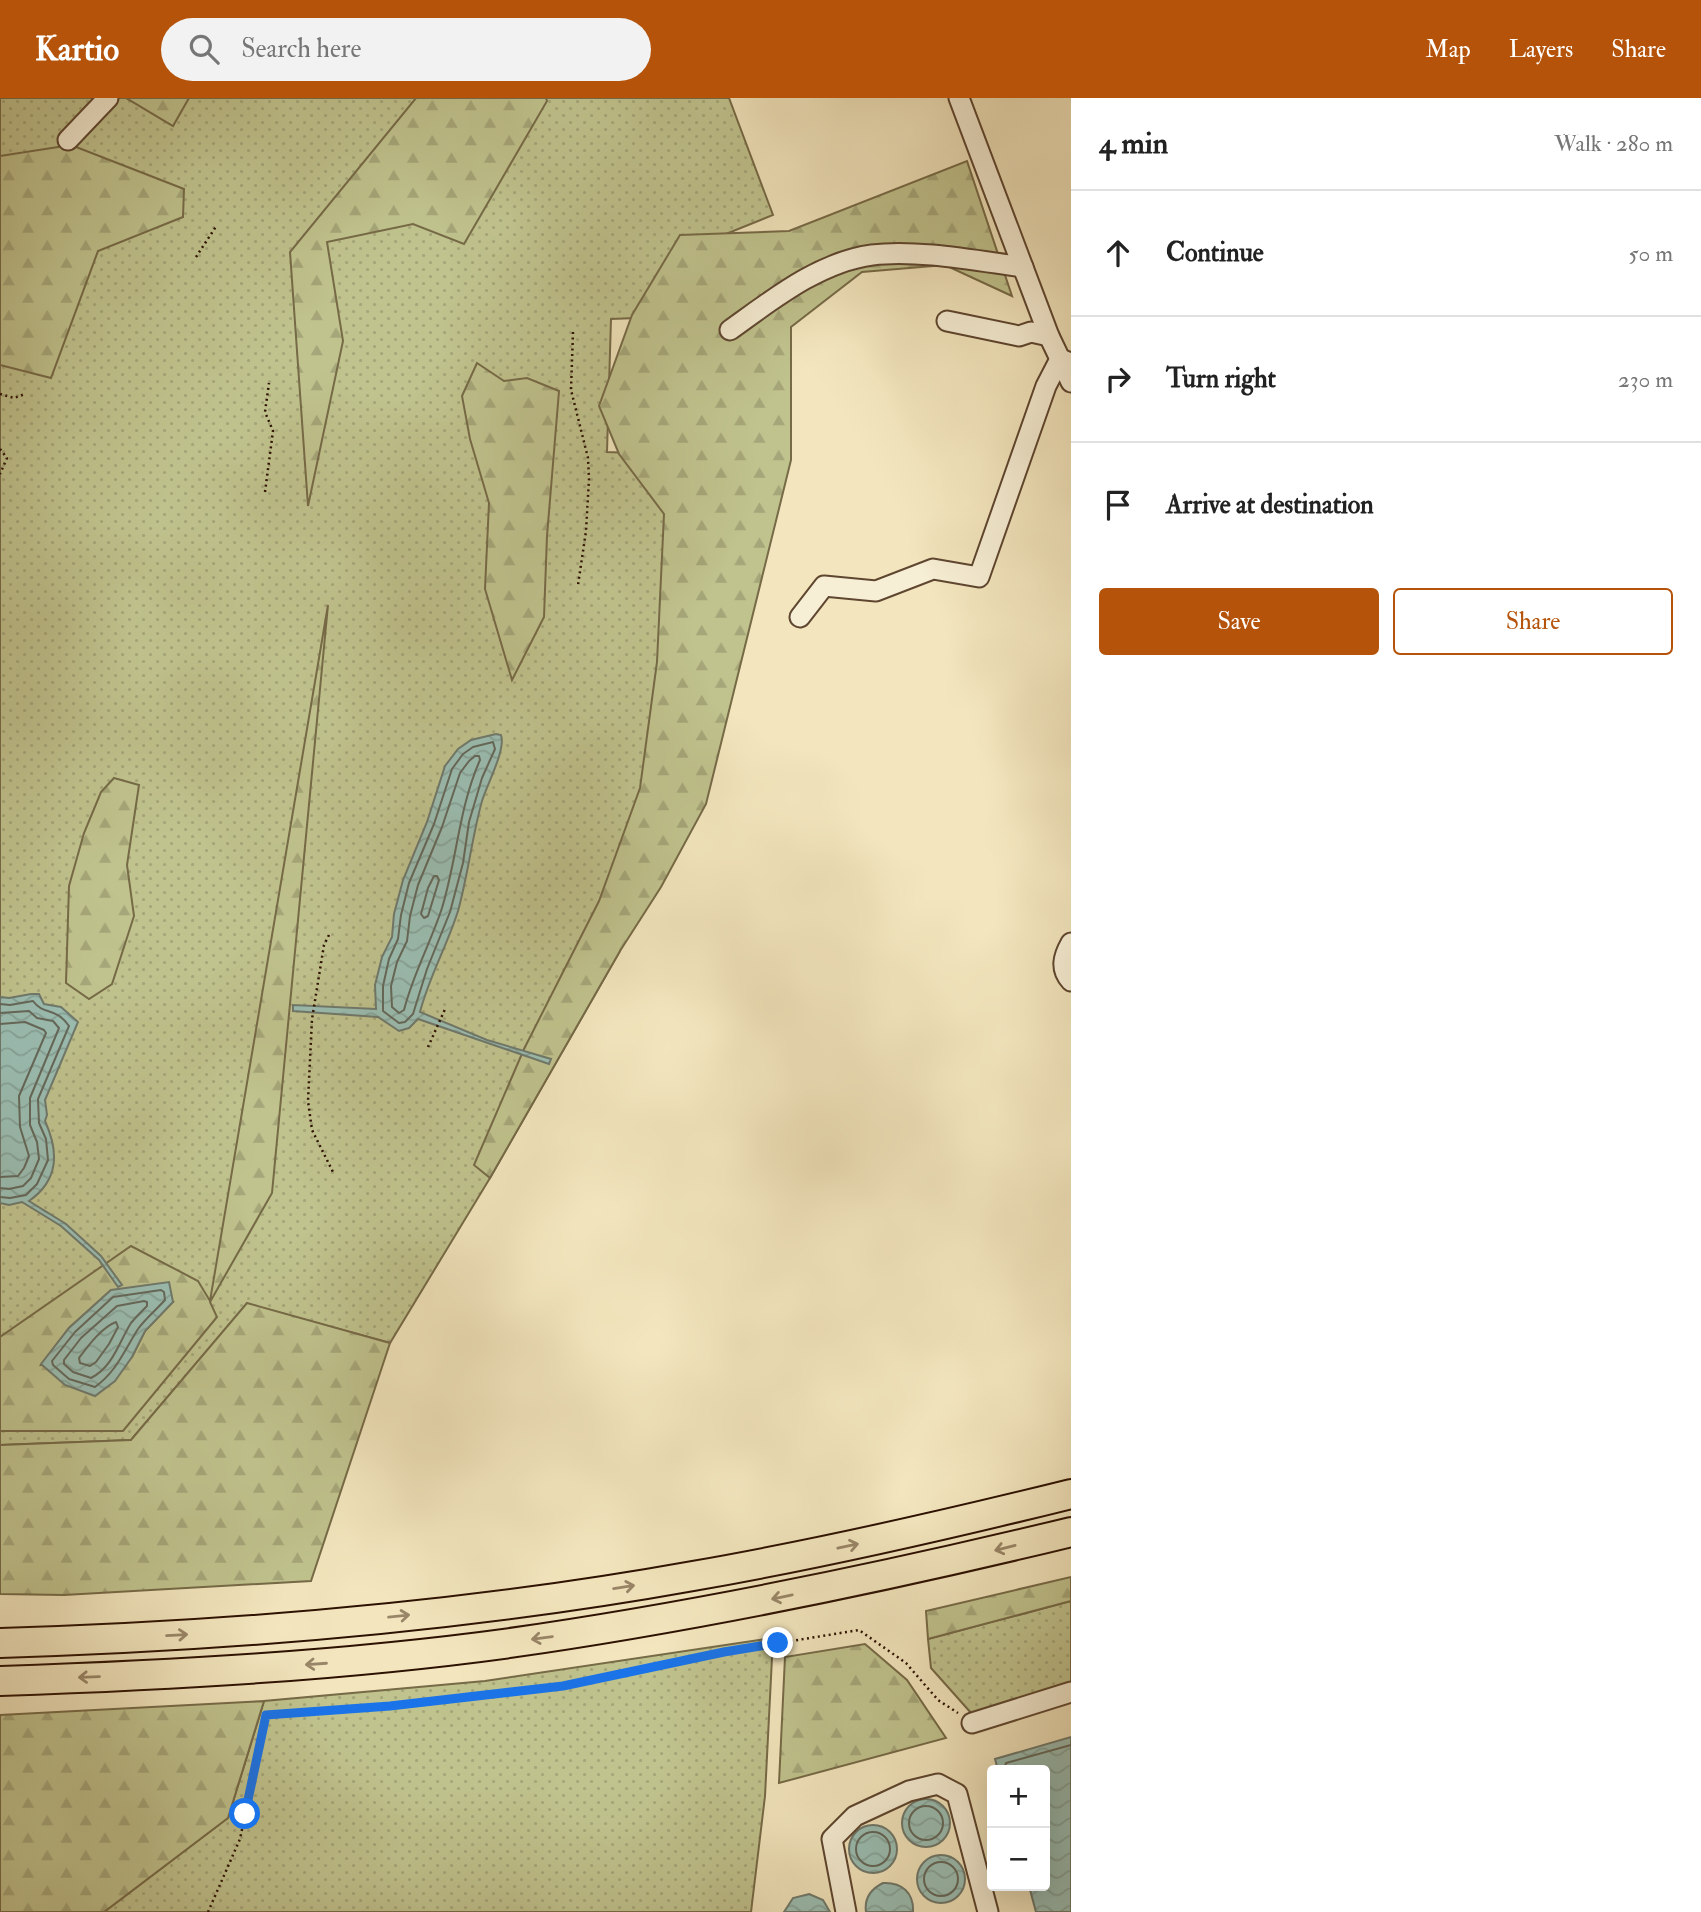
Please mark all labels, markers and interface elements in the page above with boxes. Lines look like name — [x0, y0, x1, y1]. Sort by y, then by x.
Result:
search box — [161, 18, 651, 81]
text: Kartio — [35, 29, 119, 70]
icon: search — [185, 30, 223, 68]
text: Search here — [241, 33, 361, 65]
text: Map — [1426, 34, 1471, 65]
text: Layers — [1509, 34, 1573, 65]
text: Share — [1611, 34, 1666, 65]
text: 4 min — [1099, 125, 1168, 162]
text: Walk · 280 m — [1554, 129, 1673, 158]
icon: ahead — [1099, 234, 1137, 272]
text: Continue — [1166, 237, 1264, 269]
text: 50 m — [1629, 239, 1673, 268]
icon: right — [1099, 360, 1137, 398]
text: Turn right — [1166, 363, 1276, 395]
text: 230 m — [1618, 365, 1673, 394]
icon: arrive — [1099, 486, 1137, 524]
text: Arrive at destination — [1166, 489, 1374, 521]
button: Save — [1099, 588, 1379, 655]
button: Share — [1393, 588, 1673, 655]
one-way arrow — [836, 1539, 859, 1553]
one-way arrow — [994, 1542, 1017, 1555]
one-way arrow — [612, 1580, 635, 1593]
one-way arrow — [771, 1591, 794, 1605]
one-way arrow — [387, 1609, 409, 1622]
route end — [762, 1627, 793, 1658]
one-way arrow — [165, 1629, 188, 1642]
one-way arrow — [531, 1632, 554, 1645]
one-way arrow — [305, 1658, 328, 1671]
one-way arrow — [78, 1671, 101, 1684]
map controls — [987, 1765, 1050, 1891]
button: + — [987, 1765, 1050, 1828]
route start — [229, 1798, 260, 1829]
button: − — [987, 1828, 1050, 1891]

